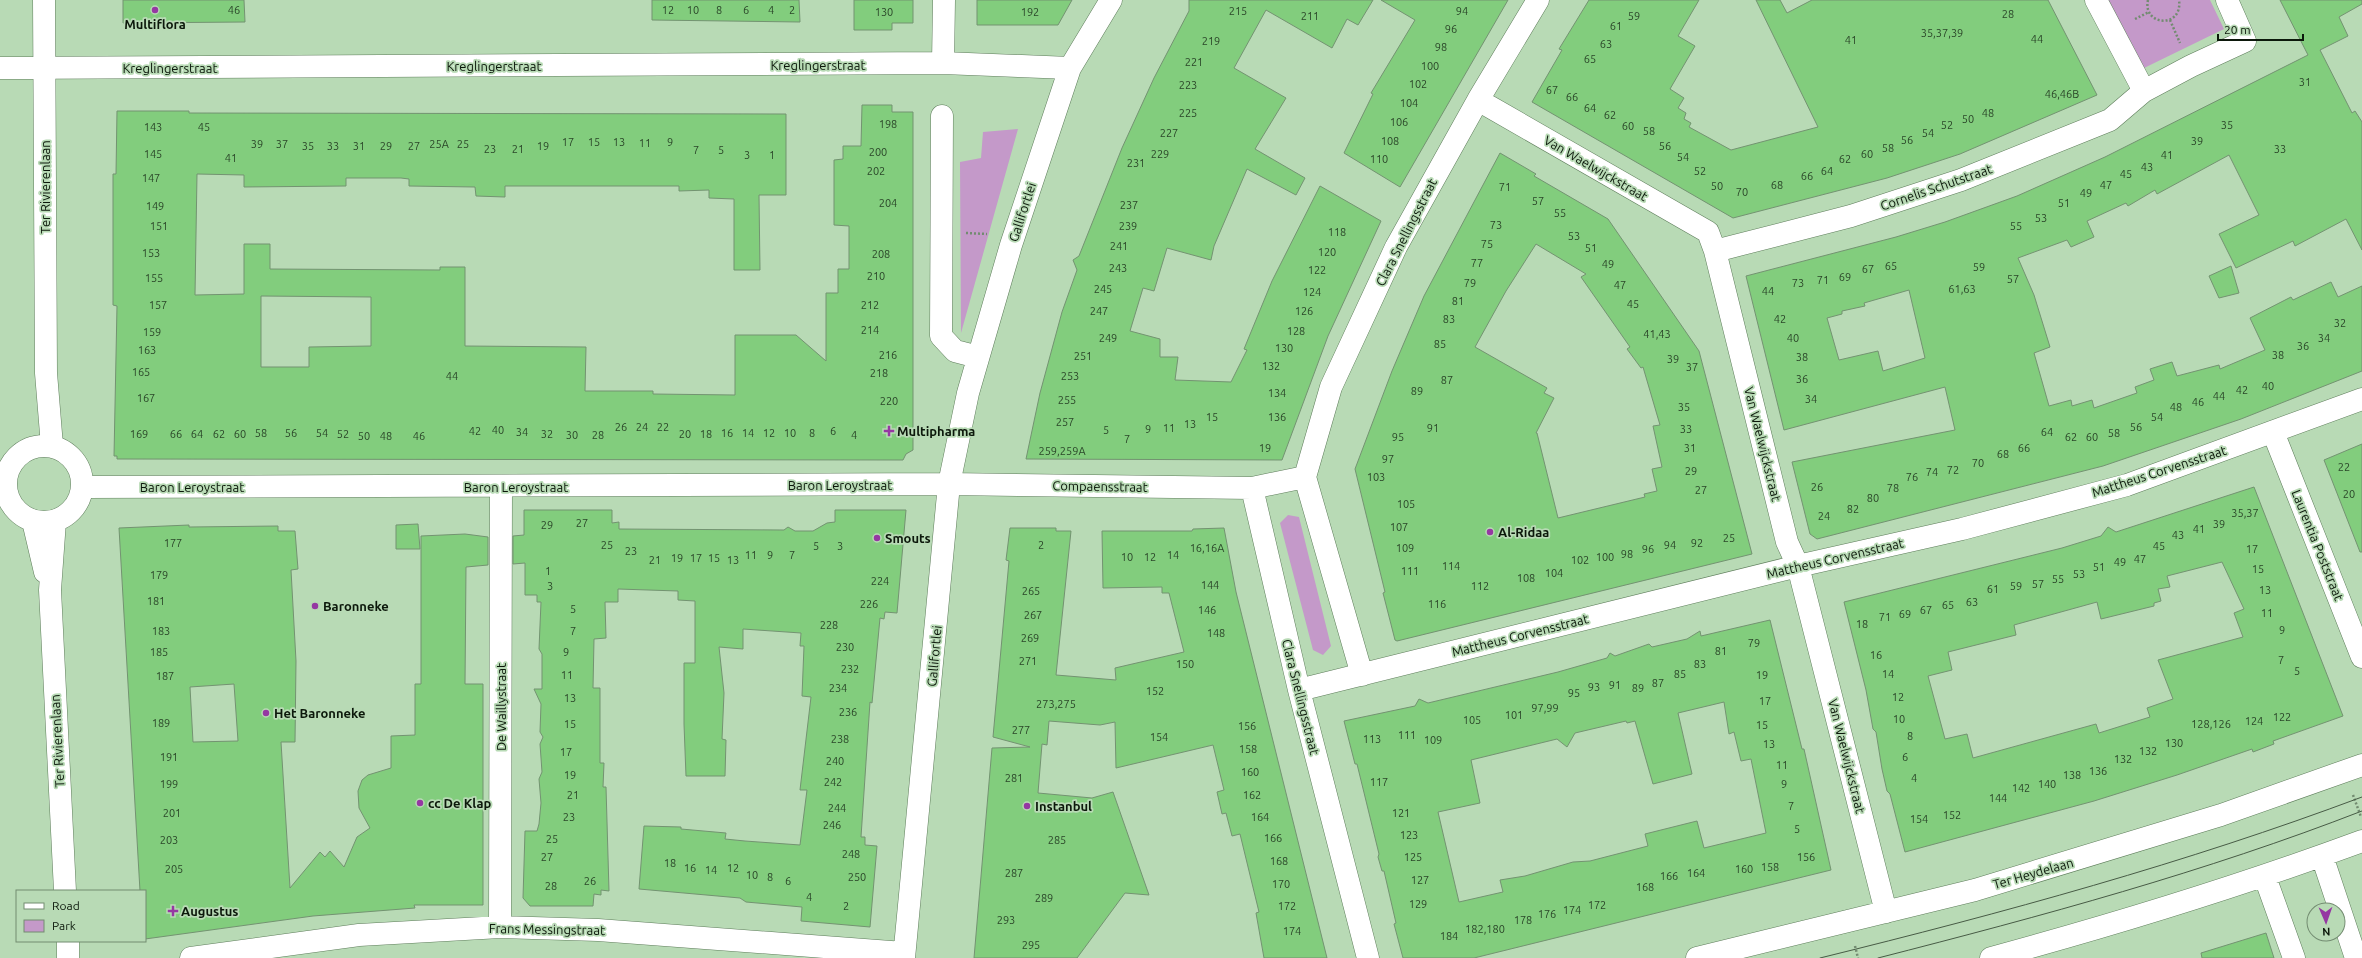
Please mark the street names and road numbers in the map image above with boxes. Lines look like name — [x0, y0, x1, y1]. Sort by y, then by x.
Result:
street label: Kreglingerstraat — [770, 58, 866, 72]
street label: Kreglingerstraat — [446, 59, 542, 73]
street label: Kreglingerstraat — [122, 61, 218, 75]
street label: Van Waelwijckstraat — [1542, 133, 1650, 203]
street label: Ter Rivierenlaan — [38, 140, 52, 234]
street label: Cornelis Schutstraat — [1878, 161, 1994, 213]
street label: Clara Snellingsstraat — [1373, 176, 1439, 288]
street label: Gallifortlei — [1006, 181, 1038, 243]
street label: Van Waelwijckstraat — [1742, 385, 1784, 503]
street label: Mattheus Corvensstraat — [2090, 443, 2228, 499]
street label: Baron Leroystraat — [788, 478, 892, 492]
street label: Compaensstraat — [1052, 478, 1148, 494]
street label: Baron Leroystraat — [140, 480, 244, 494]
street label: Baron Leroystraat — [464, 480, 568, 494]
street label: Laurentia Poststraat — [2289, 488, 2347, 602]
street label: Mattheus Corvensstraat — [1765, 535, 1905, 581]
street label: Mattheus Corvensstraat — [1450, 611, 1590, 659]
street label: Gallifortlei — [924, 625, 944, 687]
street label: Clara Snellingsstraat — [1280, 638, 1322, 756]
street label: De Waillystraat — [494, 663, 508, 751]
street label: Ter Rivierenlaan — [48, 694, 66, 788]
street label: Van Waelwijckstraat — [1826, 697, 1868, 815]
street label: Ter Heydelaan — [1991, 855, 2075, 891]
street label: Frans Messingstraat — [489, 921, 605, 937]

